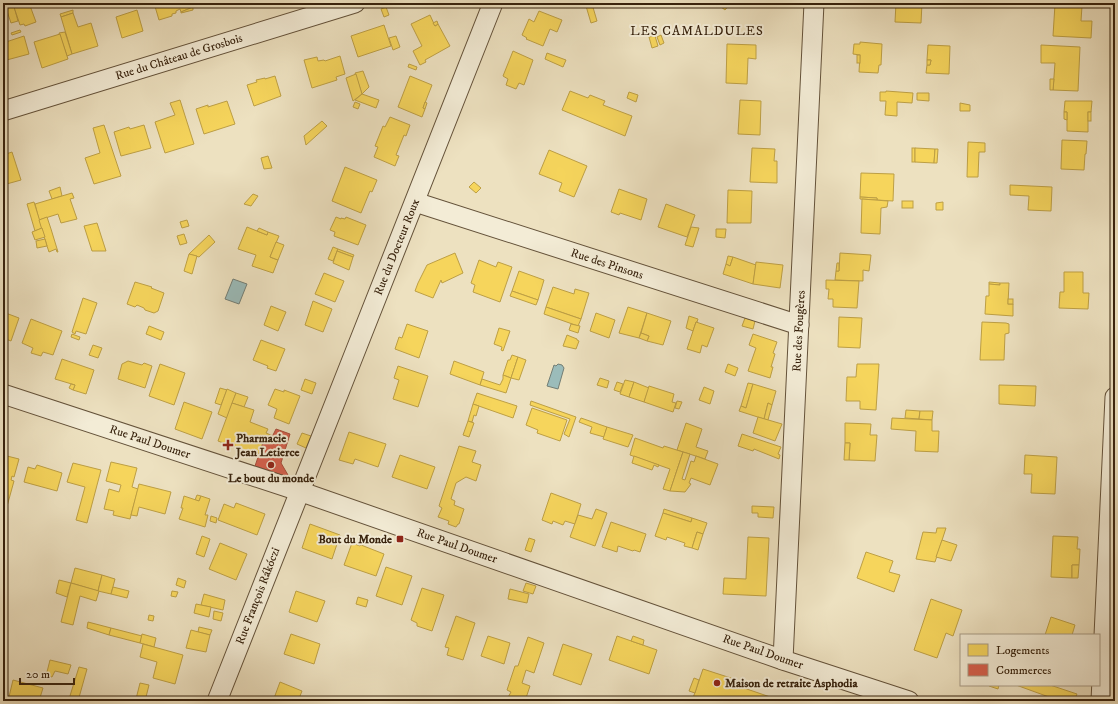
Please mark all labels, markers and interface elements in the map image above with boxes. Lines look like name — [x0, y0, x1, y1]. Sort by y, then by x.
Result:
district label: LES CAMALDULES — [630, 23, 764, 39]
street label: Rue du Château de Grosbois — [114, 31, 244, 83]
street label: Rue du Docteur Roux — [371, 196, 423, 297]
street label: Rue des Pinsons — [569, 245, 645, 283]
street label: Rue des Fougères — [789, 290, 809, 372]
street label: Rue Paul Doumer — [108, 422, 193, 462]
place label: Pharmacie Jean Letierce — [234, 431, 300, 460]
marker: Pharmacie Jean Letierce — [223, 440, 233, 450]
marker: Le bout du monde — [266, 460, 276, 470]
place label: Le bout du monde — [228, 471, 314, 486]
street label: Rue Paul Doumer — [415, 525, 500, 567]
place label: Bout du Monde — [318, 532, 392, 547]
marker: Bout du Monde — [395, 534, 405, 544]
street label: Rue François Rákóczi — [233, 545, 283, 647]
street label: Rue Paul Doumer — [721, 631, 806, 673]
legend — [960, 634, 1100, 686]
text: Logements — [996, 643, 1049, 658]
scale bar — [20, 660, 74, 686]
text: Commerces — [996, 663, 1051, 678]
text: 20 m — [26, 667, 50, 682]
place label: Maison de retraite Asphodia — [725, 676, 858, 691]
marker: Maison de retraite Asphodia — [712, 678, 722, 688]

